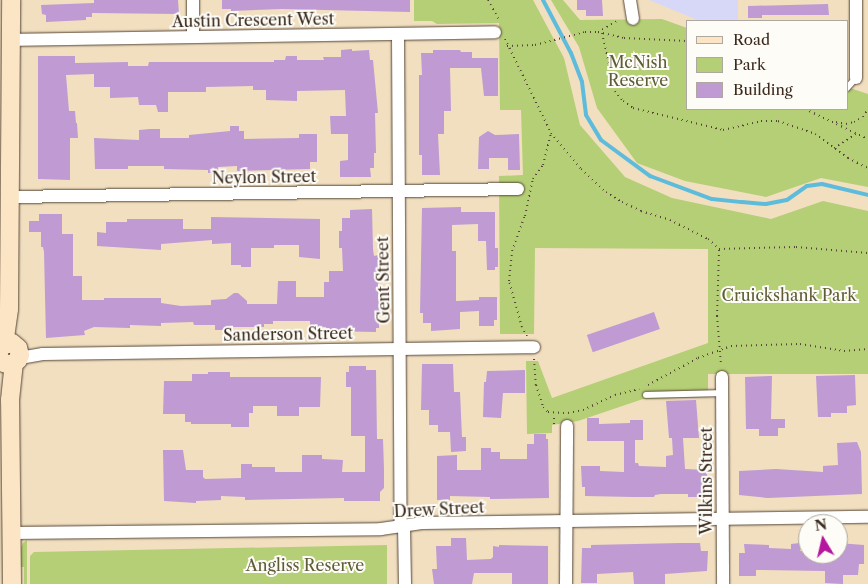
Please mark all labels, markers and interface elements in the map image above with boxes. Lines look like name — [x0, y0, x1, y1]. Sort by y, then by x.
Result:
street label: Austin Crescent West — [171, 9, 335, 31]
legend — [686, 20, 848, 110]
text: Road — [733, 30, 770, 49]
park label: McNish Reserve — [608, 52, 668, 90]
text: Park — [733, 55, 766, 74]
text: Building — [733, 80, 793, 99]
street label: Neylon Street — [212, 166, 316, 188]
street label: Gent Street — [373, 236, 393, 324]
park label: Cruickshank Park — [721, 285, 857, 305]
street label: Sanderson Street — [223, 323, 353, 345]
street label: Wilkins Street — [696, 427, 716, 535]
street label: Drew Street — [393, 497, 485, 521]
north arrow — [798, 514, 848, 564]
text: N — [813, 515, 828, 535]
park label: Angliss Reserve — [246, 555, 364, 575]

